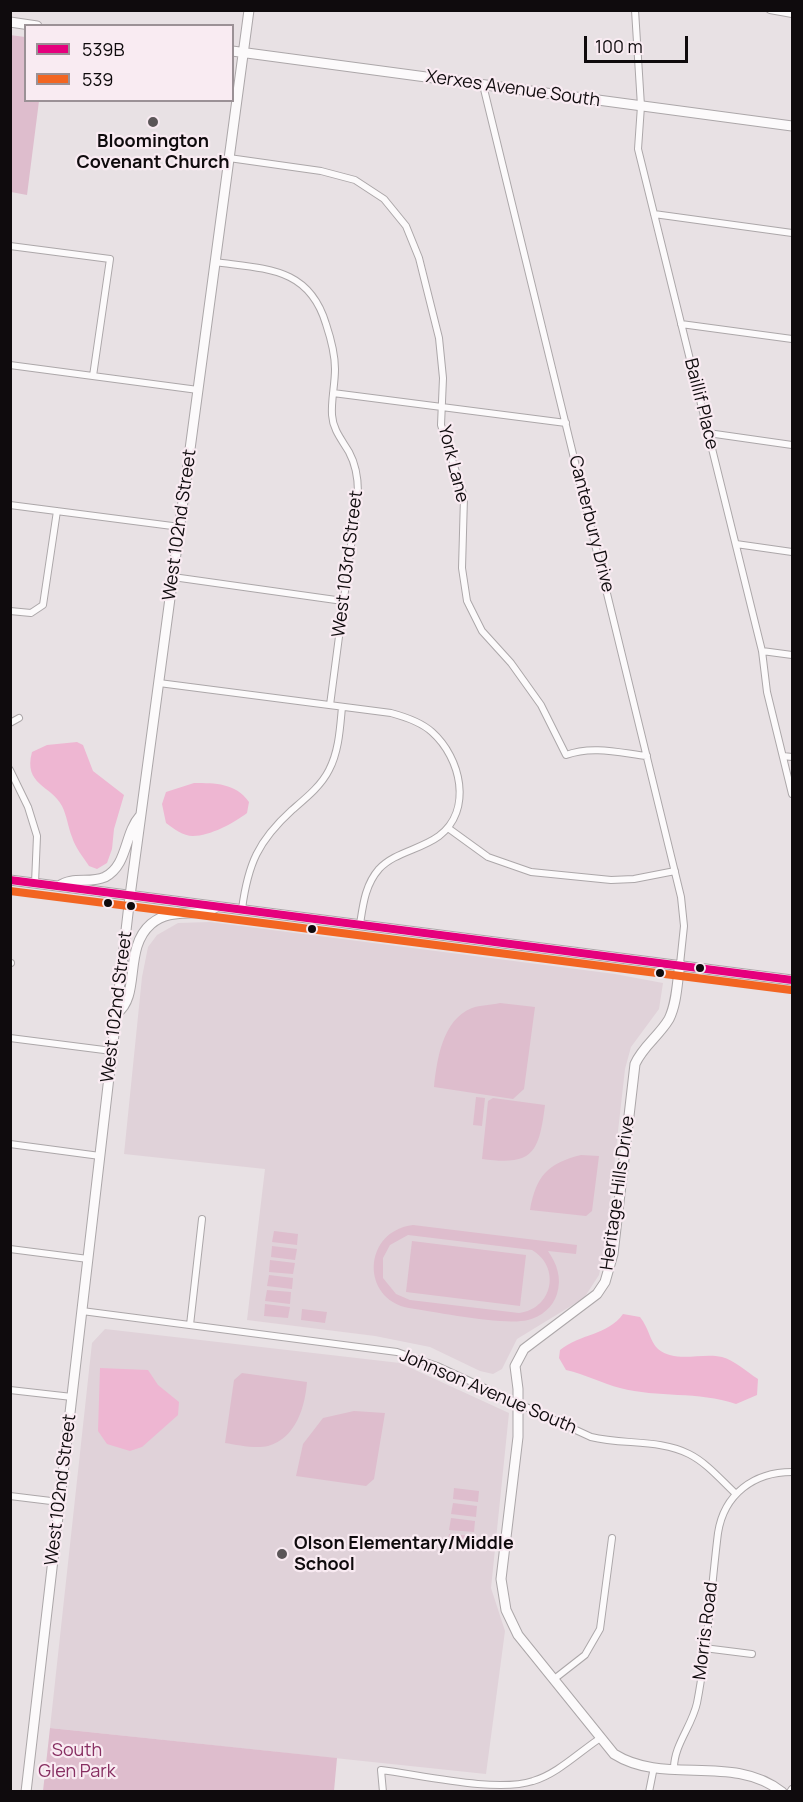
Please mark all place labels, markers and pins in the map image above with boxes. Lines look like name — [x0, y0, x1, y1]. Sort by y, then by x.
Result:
marker: Bloomington Covenant Church — [146, 115, 160, 129]
place label: Bloomington Covenant Church — [77, 131, 229, 174]
unlabelled marker — [102, 897, 114, 909]
unlabelled marker — [125, 900, 137, 912]
unlabelled marker — [306, 923, 318, 935]
unlabelled marker — [694, 962, 706, 974]
unlabelled marker — [654, 967, 666, 979]
place label: Olson Elementary/Middle School — [294, 1533, 514, 1576]
marker: Olson Elementary/Middle School — [275, 1547, 289, 1561]

